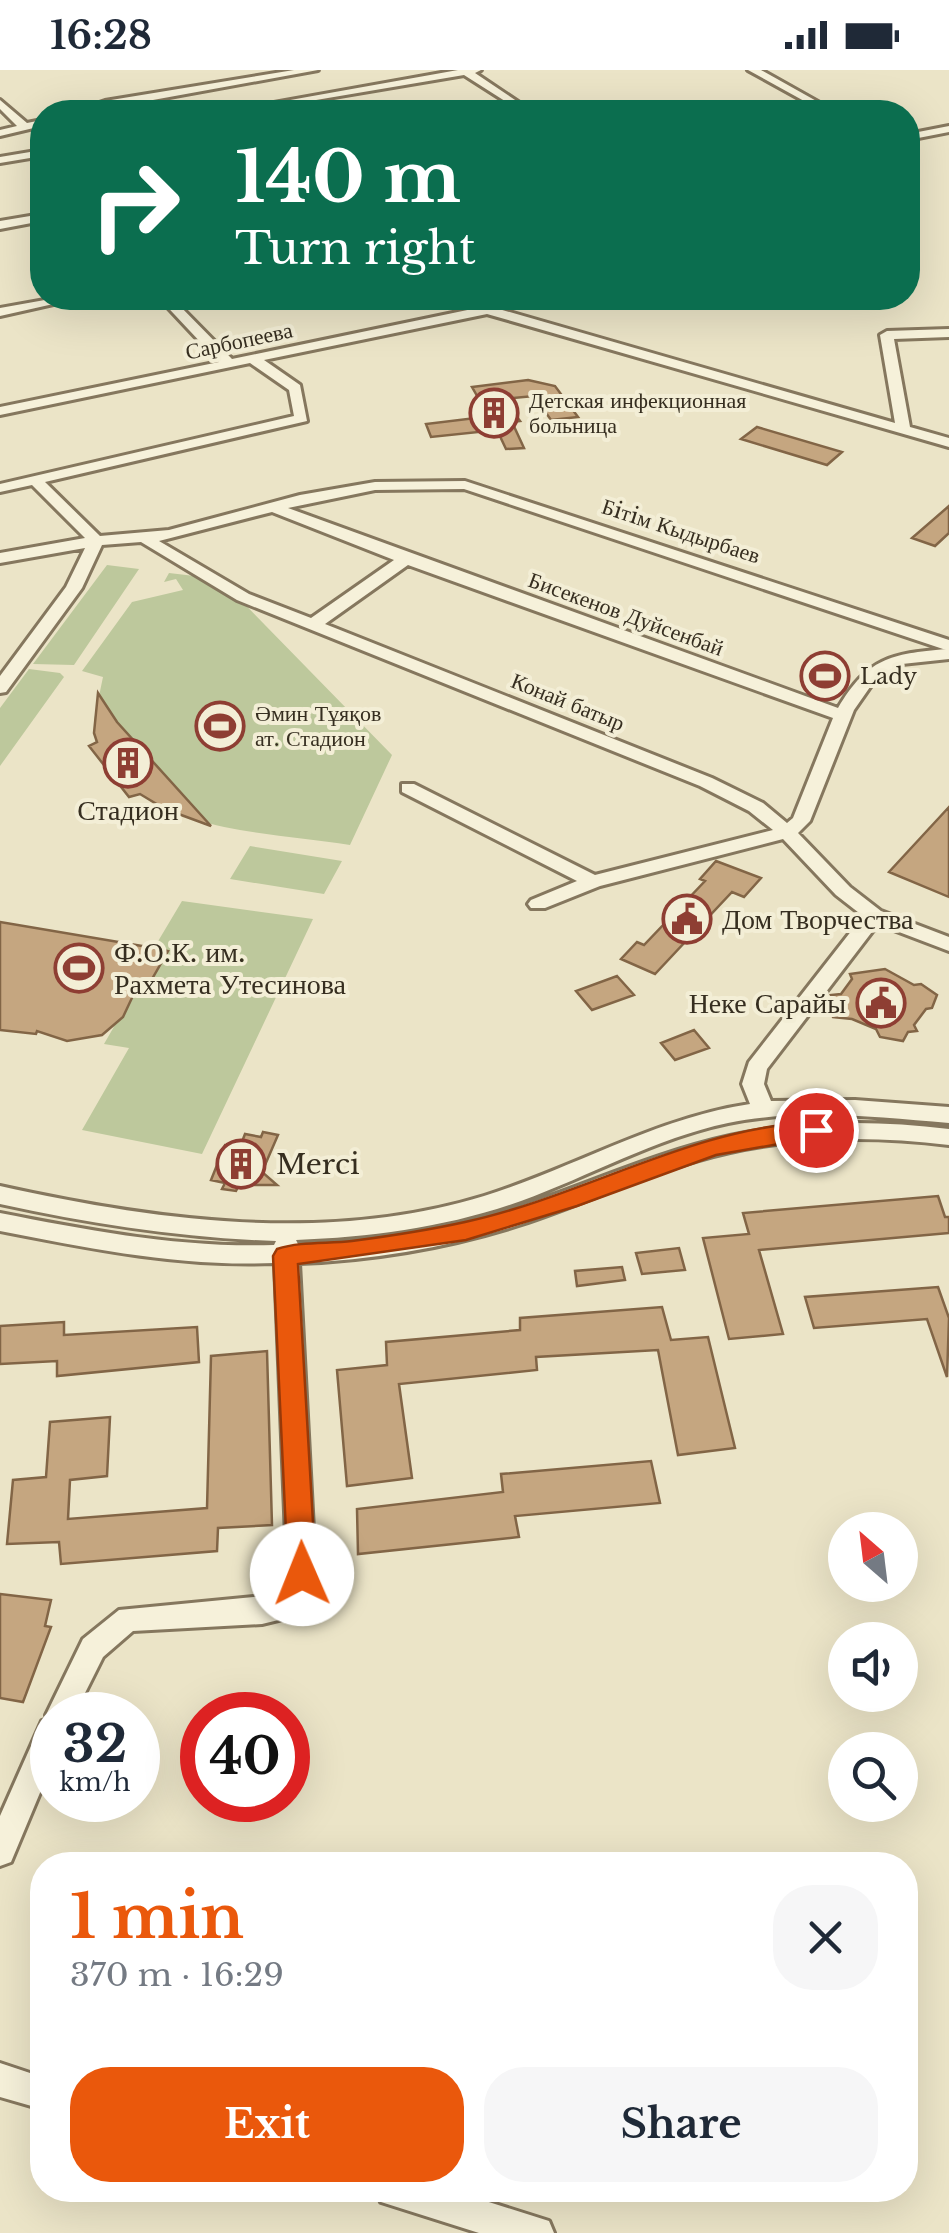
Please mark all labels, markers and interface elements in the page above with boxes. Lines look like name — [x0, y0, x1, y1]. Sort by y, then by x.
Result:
text: 16:28 — [50, 12, 152, 59]
text: 140 m — [235, 134, 461, 221]
icon: right — [70, 140, 200, 270]
text: Turn right — [235, 220, 476, 276]
street label: Сарбопеева — [183, 316, 295, 366]
building icon: Детская инфекционная больница — [468, 387, 520, 439]
place label: Детская инфекционная больница — [529, 387, 746, 439]
street label: Бiтiм Кыдырбаев — [598, 493, 764, 569]
street label: Бисекенов Дуйсенбай — [525, 566, 727, 662]
sports icon: Lady — [799, 650, 851, 702]
place label: Lady — [860, 663, 917, 690]
street label: Конай батыр — [507, 667, 629, 737]
sports icon: Әмин Тұяқов ат. Стадион — [194, 700, 246, 752]
place label: Әмин Тұяқов ат. Стадион — [255, 700, 381, 752]
building icon: Стадион — [102, 737, 154, 789]
place label: Стадион — [77, 793, 179, 828]
public building icon: Дом Творчества — [661, 893, 713, 945]
place label: Дом Творчества — [722, 902, 914, 937]
place label: Ф.О.К. им. Рахмета Утесинова — [114, 935, 347, 1002]
sports icon: Ф.О.К. им. Рахмета Утесинова — [53, 942, 105, 994]
public building icon: Неке Сарайы — [855, 977, 907, 1029]
place label: Неке Сарайы — [689, 986, 846, 1021]
pin — [774, 1088, 859, 1173]
icon: arrive — [789, 1103, 844, 1158]
building icon: Merci — [215, 1138, 267, 1190]
place label: Merci — [276, 1147, 359, 1182]
north arrow — [828, 1512, 918, 1602]
map controls — [828, 1512, 918, 1822]
position arrow — [250, 1522, 354, 1626]
button: sound — [828, 1622, 918, 1712]
speed limit sign: 40 — [180, 1692, 310, 1822]
text: 32 — [63, 1713, 127, 1776]
button: search — [828, 1732, 918, 1822]
text: km/h — [60, 1767, 130, 1798]
text: 1 min — [70, 1880, 244, 1954]
button: close — [773, 1885, 878, 1990]
text: 370 m · 16:29 — [70, 1955, 284, 1995]
button: Exit — [70, 2067, 464, 2182]
button: Share — [484, 2067, 878, 2182]

